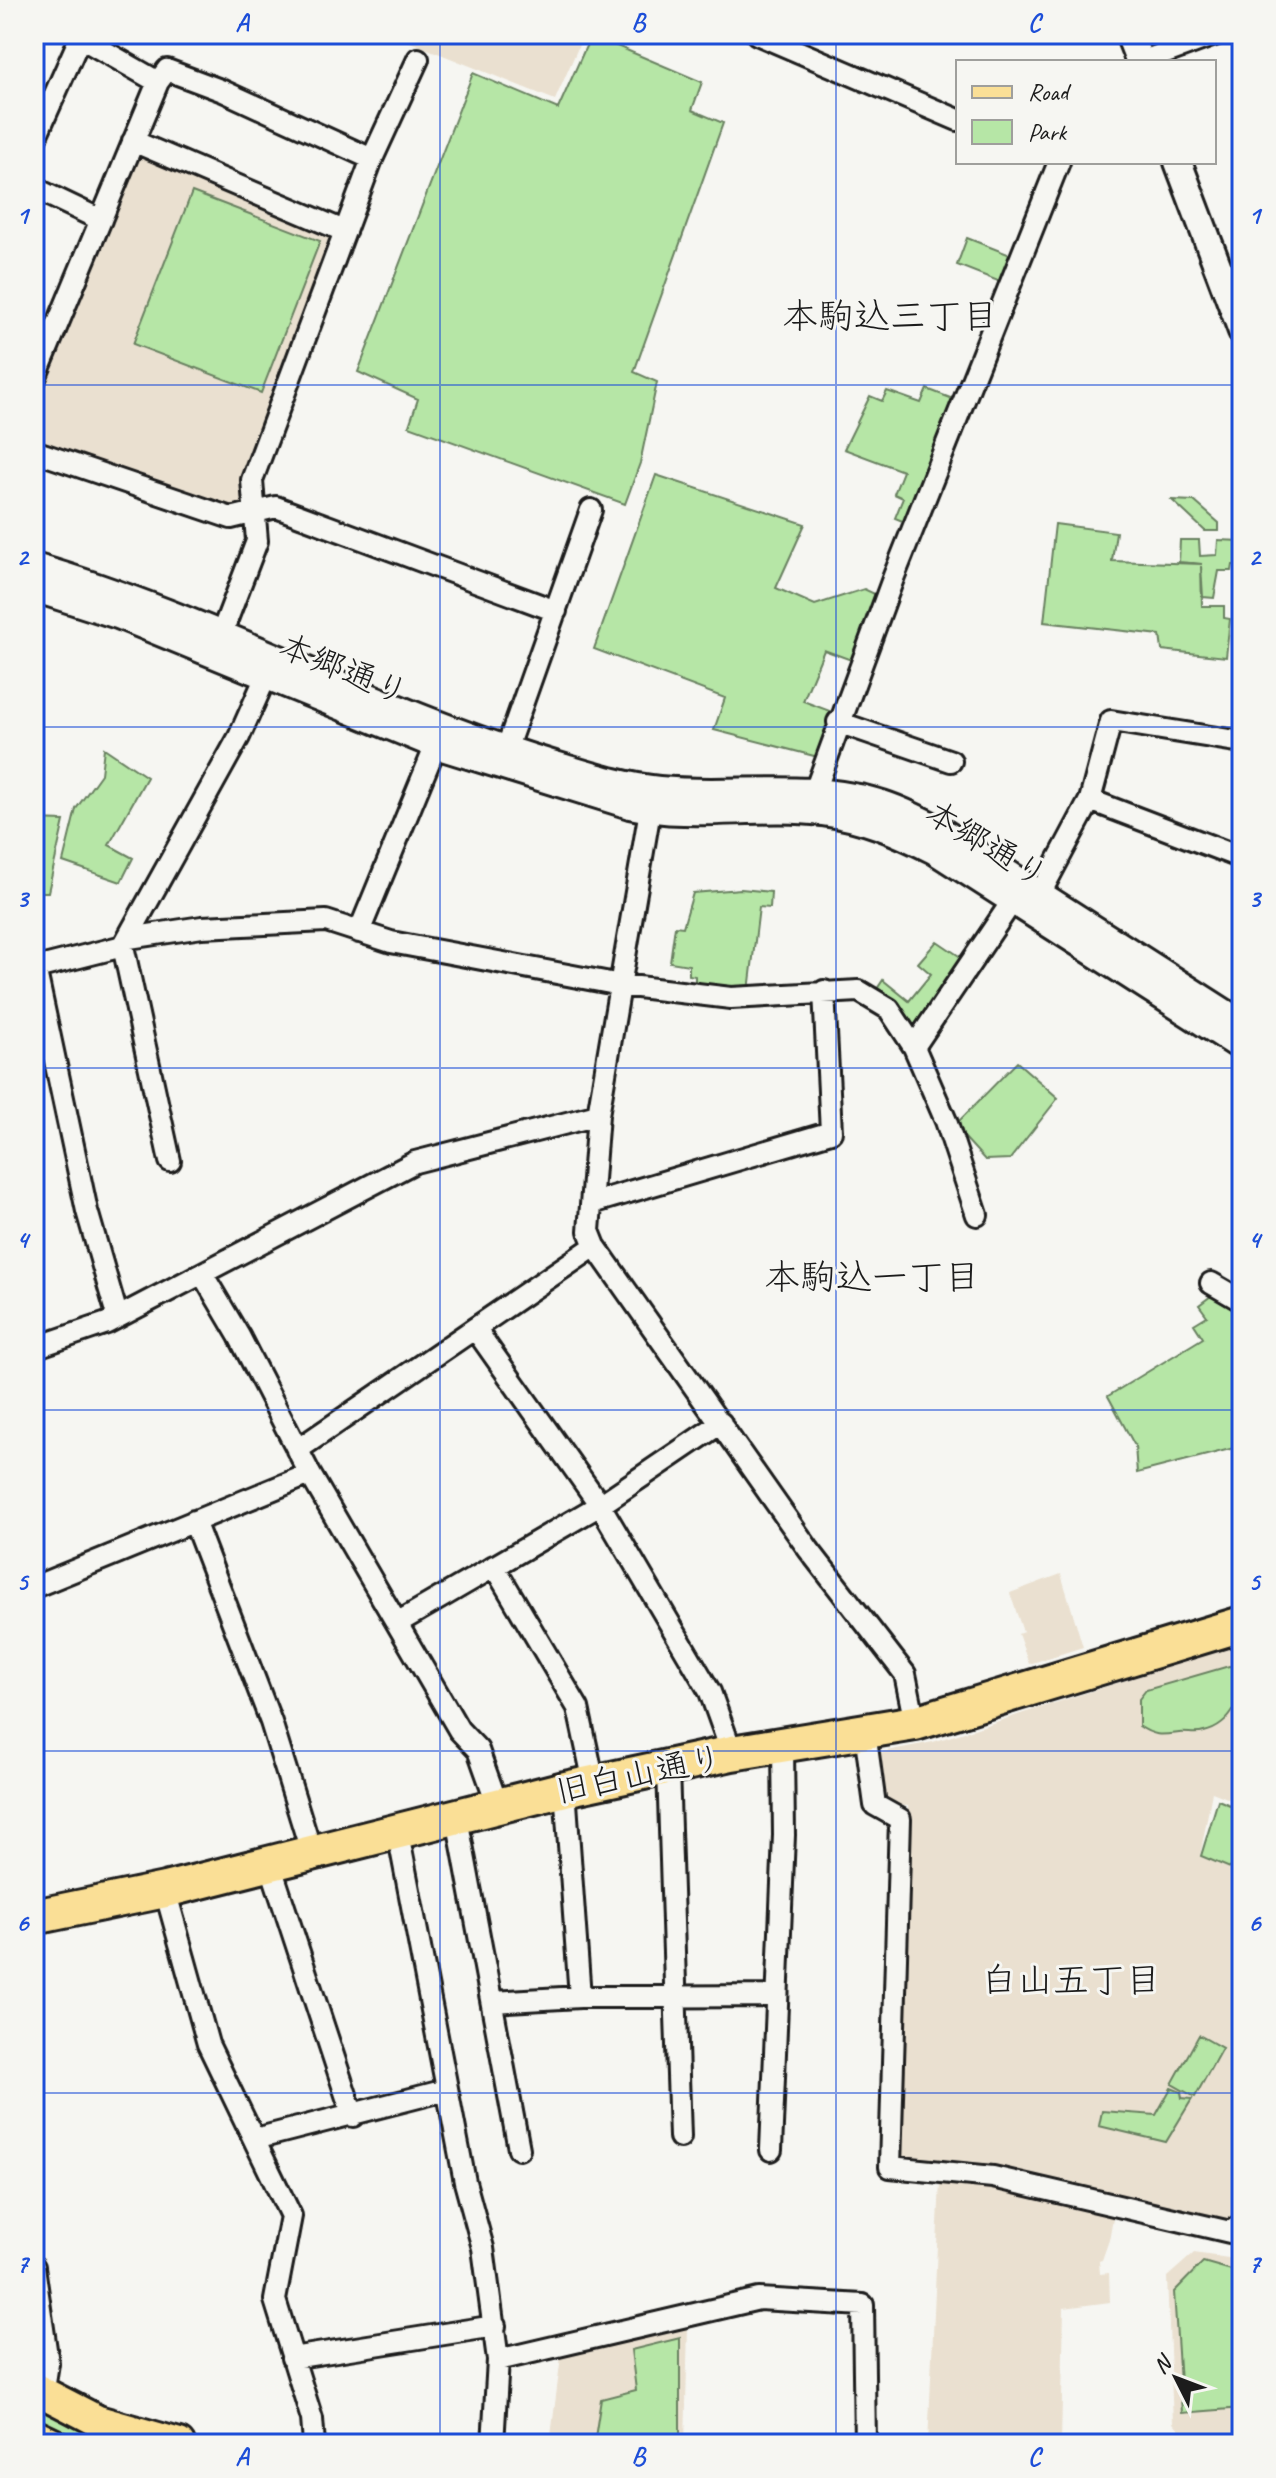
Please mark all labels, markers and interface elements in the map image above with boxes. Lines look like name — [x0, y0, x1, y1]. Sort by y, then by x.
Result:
text: A — [235, 6, 250, 39]
text: B — [631, 6, 647, 39]
text: C — [1028, 6, 1044, 39]
legend — [956, 60, 1216, 164]
text: Road — [1028, 77, 1072, 107]
text: Park — [1028, 117, 1068, 147]
text: 1 — [16, 199, 31, 232]
text: 1 — [1248, 199, 1263, 232]
district label: 本駒込三丁目 — [782, 293, 998, 339]
text: 2 — [16, 540, 30, 573]
text: 2 — [1248, 540, 1262, 573]
street label: 本郷通り — [273, 624, 415, 714]
street label: 本郷通り — [918, 791, 1056, 897]
text: 3 — [16, 882, 30, 915]
text: 3 — [1248, 882, 1262, 915]
text: 4 — [16, 1223, 31, 1256]
text: 4 — [1248, 1223, 1263, 1256]
district label: 本駒込一丁目 — [764, 1254, 980, 1300]
text: 5 — [16, 1565, 30, 1598]
text: 5 — [1248, 1565, 1262, 1598]
street label: 旧白山通り — [551, 1735, 727, 1813]
text: 6 — [16, 1906, 30, 1939]
text: 6 — [1248, 1906, 1262, 1939]
district label: 白山五丁目 — [981, 1957, 1161, 2003]
text: 7 — [16, 2247, 30, 2280]
text: 7 — [1248, 2247, 1262, 2280]
north arrow — [1136, 2338, 1216, 2418]
text: N — [1147, 2348, 1179, 2380]
text: A — [235, 2440, 250, 2473]
text: B — [631, 2440, 647, 2473]
text: C — [1028, 2440, 1044, 2473]

